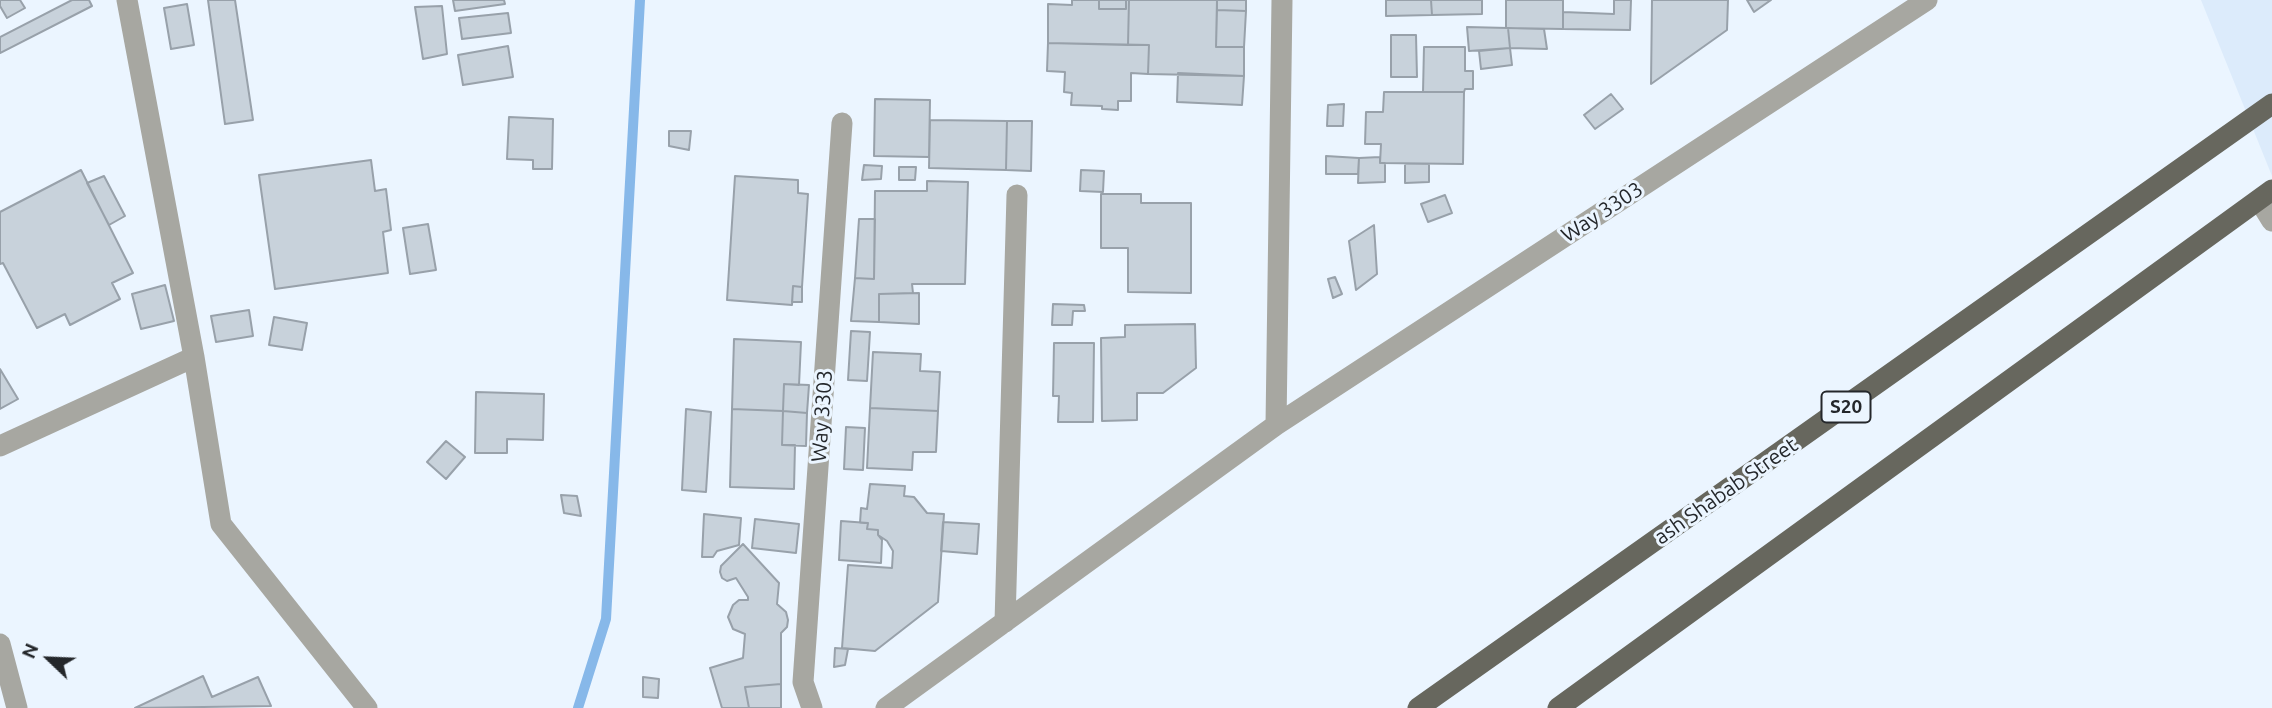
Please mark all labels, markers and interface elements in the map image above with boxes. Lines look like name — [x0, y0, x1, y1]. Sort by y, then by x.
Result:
street label: Way 3303 — [1557, 176, 1647, 248]
street label: Way 3303 — [806, 369, 838, 463]
road number: S20 — [1822, 392, 1870, 422]
street label: ash Shabab Street — [1649, 432, 1803, 550]
north arrow — [14, 624, 84, 694]
text: N — [17, 640, 43, 662]

